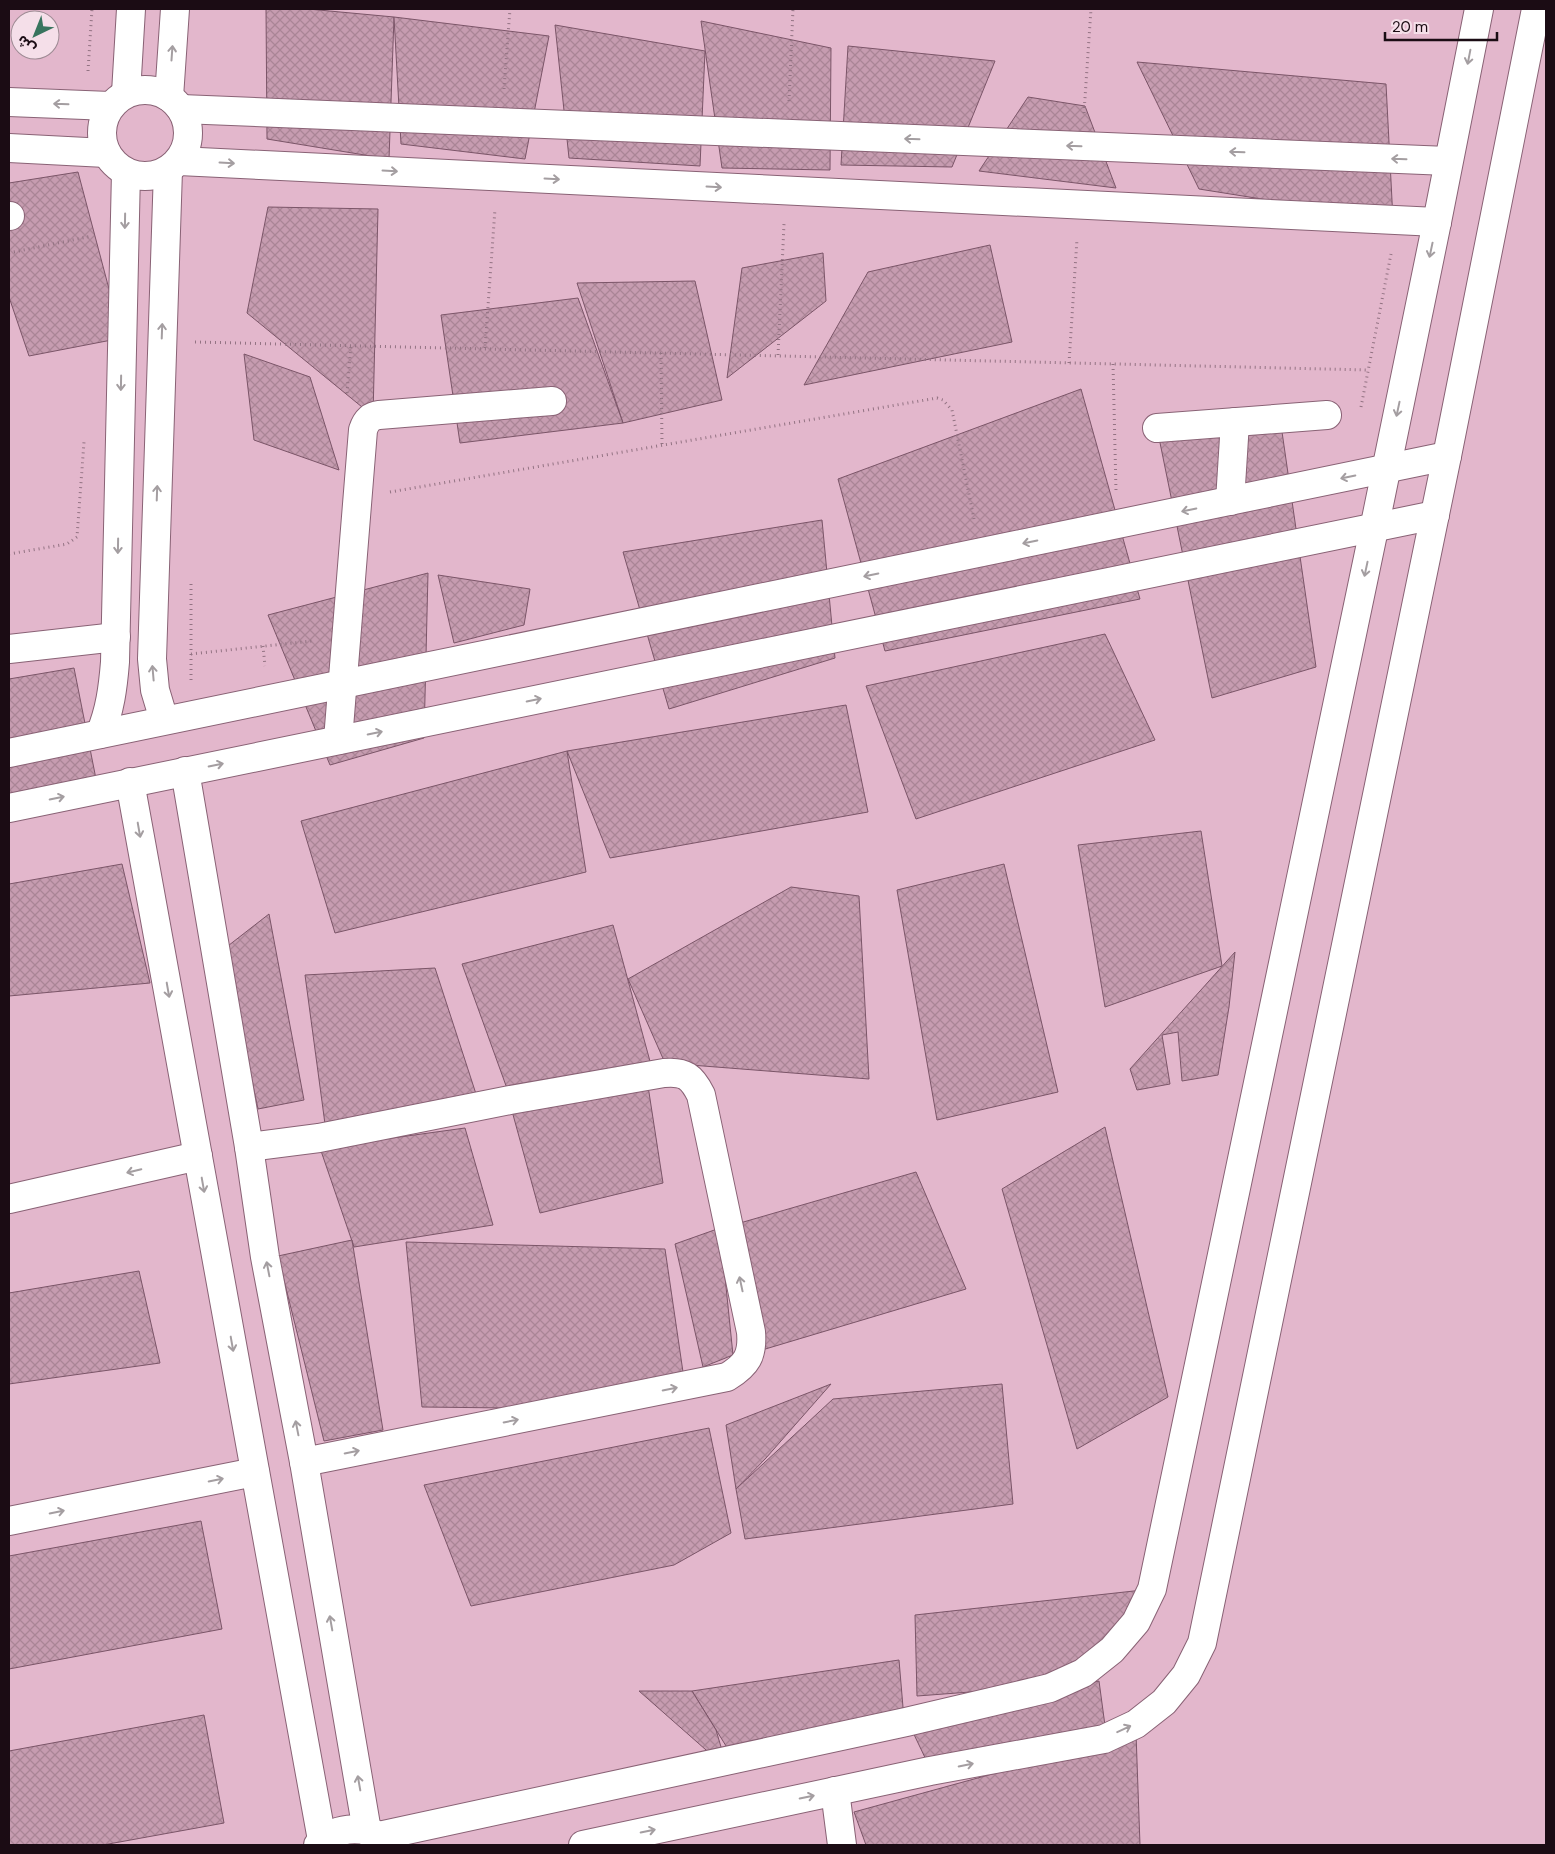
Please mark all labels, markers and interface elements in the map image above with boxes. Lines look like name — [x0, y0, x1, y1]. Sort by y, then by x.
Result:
north arrow — [10, 10, 60, 60]
scale bar — [1385, 10, 1498, 42]
text: 20 m — [1392, 17, 1428, 37]
text: ش — [13, 31, 39, 58]
one-way arrow — [167, 45, 176, 61]
one-way arrow — [1464, 48, 1473, 64]
one-way arrow — [54, 100, 70, 109]
one-way arrow — [904, 134, 920, 144]
one-way arrow — [1067, 141, 1083, 150]
one-way arrow — [1229, 148, 1245, 157]
one-way arrow — [1391, 154, 1408, 164]
one-way arrow — [219, 158, 235, 168]
one-way arrow — [381, 166, 397, 175]
one-way arrow — [544, 174, 560, 183]
one-way arrow — [706, 182, 722, 191]
one-way arrow — [120, 213, 129, 229]
one-way arrow — [1426, 242, 1435, 258]
one-way arrow — [158, 323, 167, 339]
one-way arrow — [116, 375, 126, 391]
one-way arrow — [1392, 401, 1402, 417]
one-way arrow — [1341, 473, 1357, 482]
one-way arrow — [153, 485, 162, 501]
one-way arrow — [1181, 505, 1197, 515]
one-way arrow — [113, 538, 122, 554]
one-way arrow — [1022, 538, 1038, 548]
one-way arrow — [1360, 560, 1370, 576]
one-way arrow — [863, 571, 879, 580]
one-way arrow — [148, 665, 158, 681]
one-way arrow — [526, 695, 542, 704]
one-way arrow — [366, 727, 382, 737]
one-way arrow — [207, 760, 223, 769]
one-way arrow — [48, 793, 64, 802]
one-way arrow — [135, 822, 144, 838]
one-way arrow — [164, 982, 173, 998]
one-way arrow — [126, 1167, 142, 1176]
one-way arrow — [199, 1176, 209, 1192]
one-way arrow — [262, 1261, 272, 1277]
one-way arrow — [736, 1277, 745, 1293]
one-way arrow — [228, 1336, 238, 1352]
one-way arrow — [662, 1383, 678, 1393]
one-way arrow — [502, 1415, 518, 1425]
one-way arrow — [292, 1421, 302, 1437]
one-way arrow — [343, 1447, 359, 1457]
one-way arrow — [207, 1475, 223, 1484]
one-way arrow — [48, 1507, 64, 1516]
one-way arrow — [326, 1615, 336, 1631]
one-way arrow — [1116, 1724, 1131, 1734]
one-way arrow — [958, 1759, 974, 1769]
one-way arrow — [354, 1775, 364, 1791]
one-way arrow — [799, 1792, 815, 1801]
one-way arrow — [640, 1826, 656, 1836]

